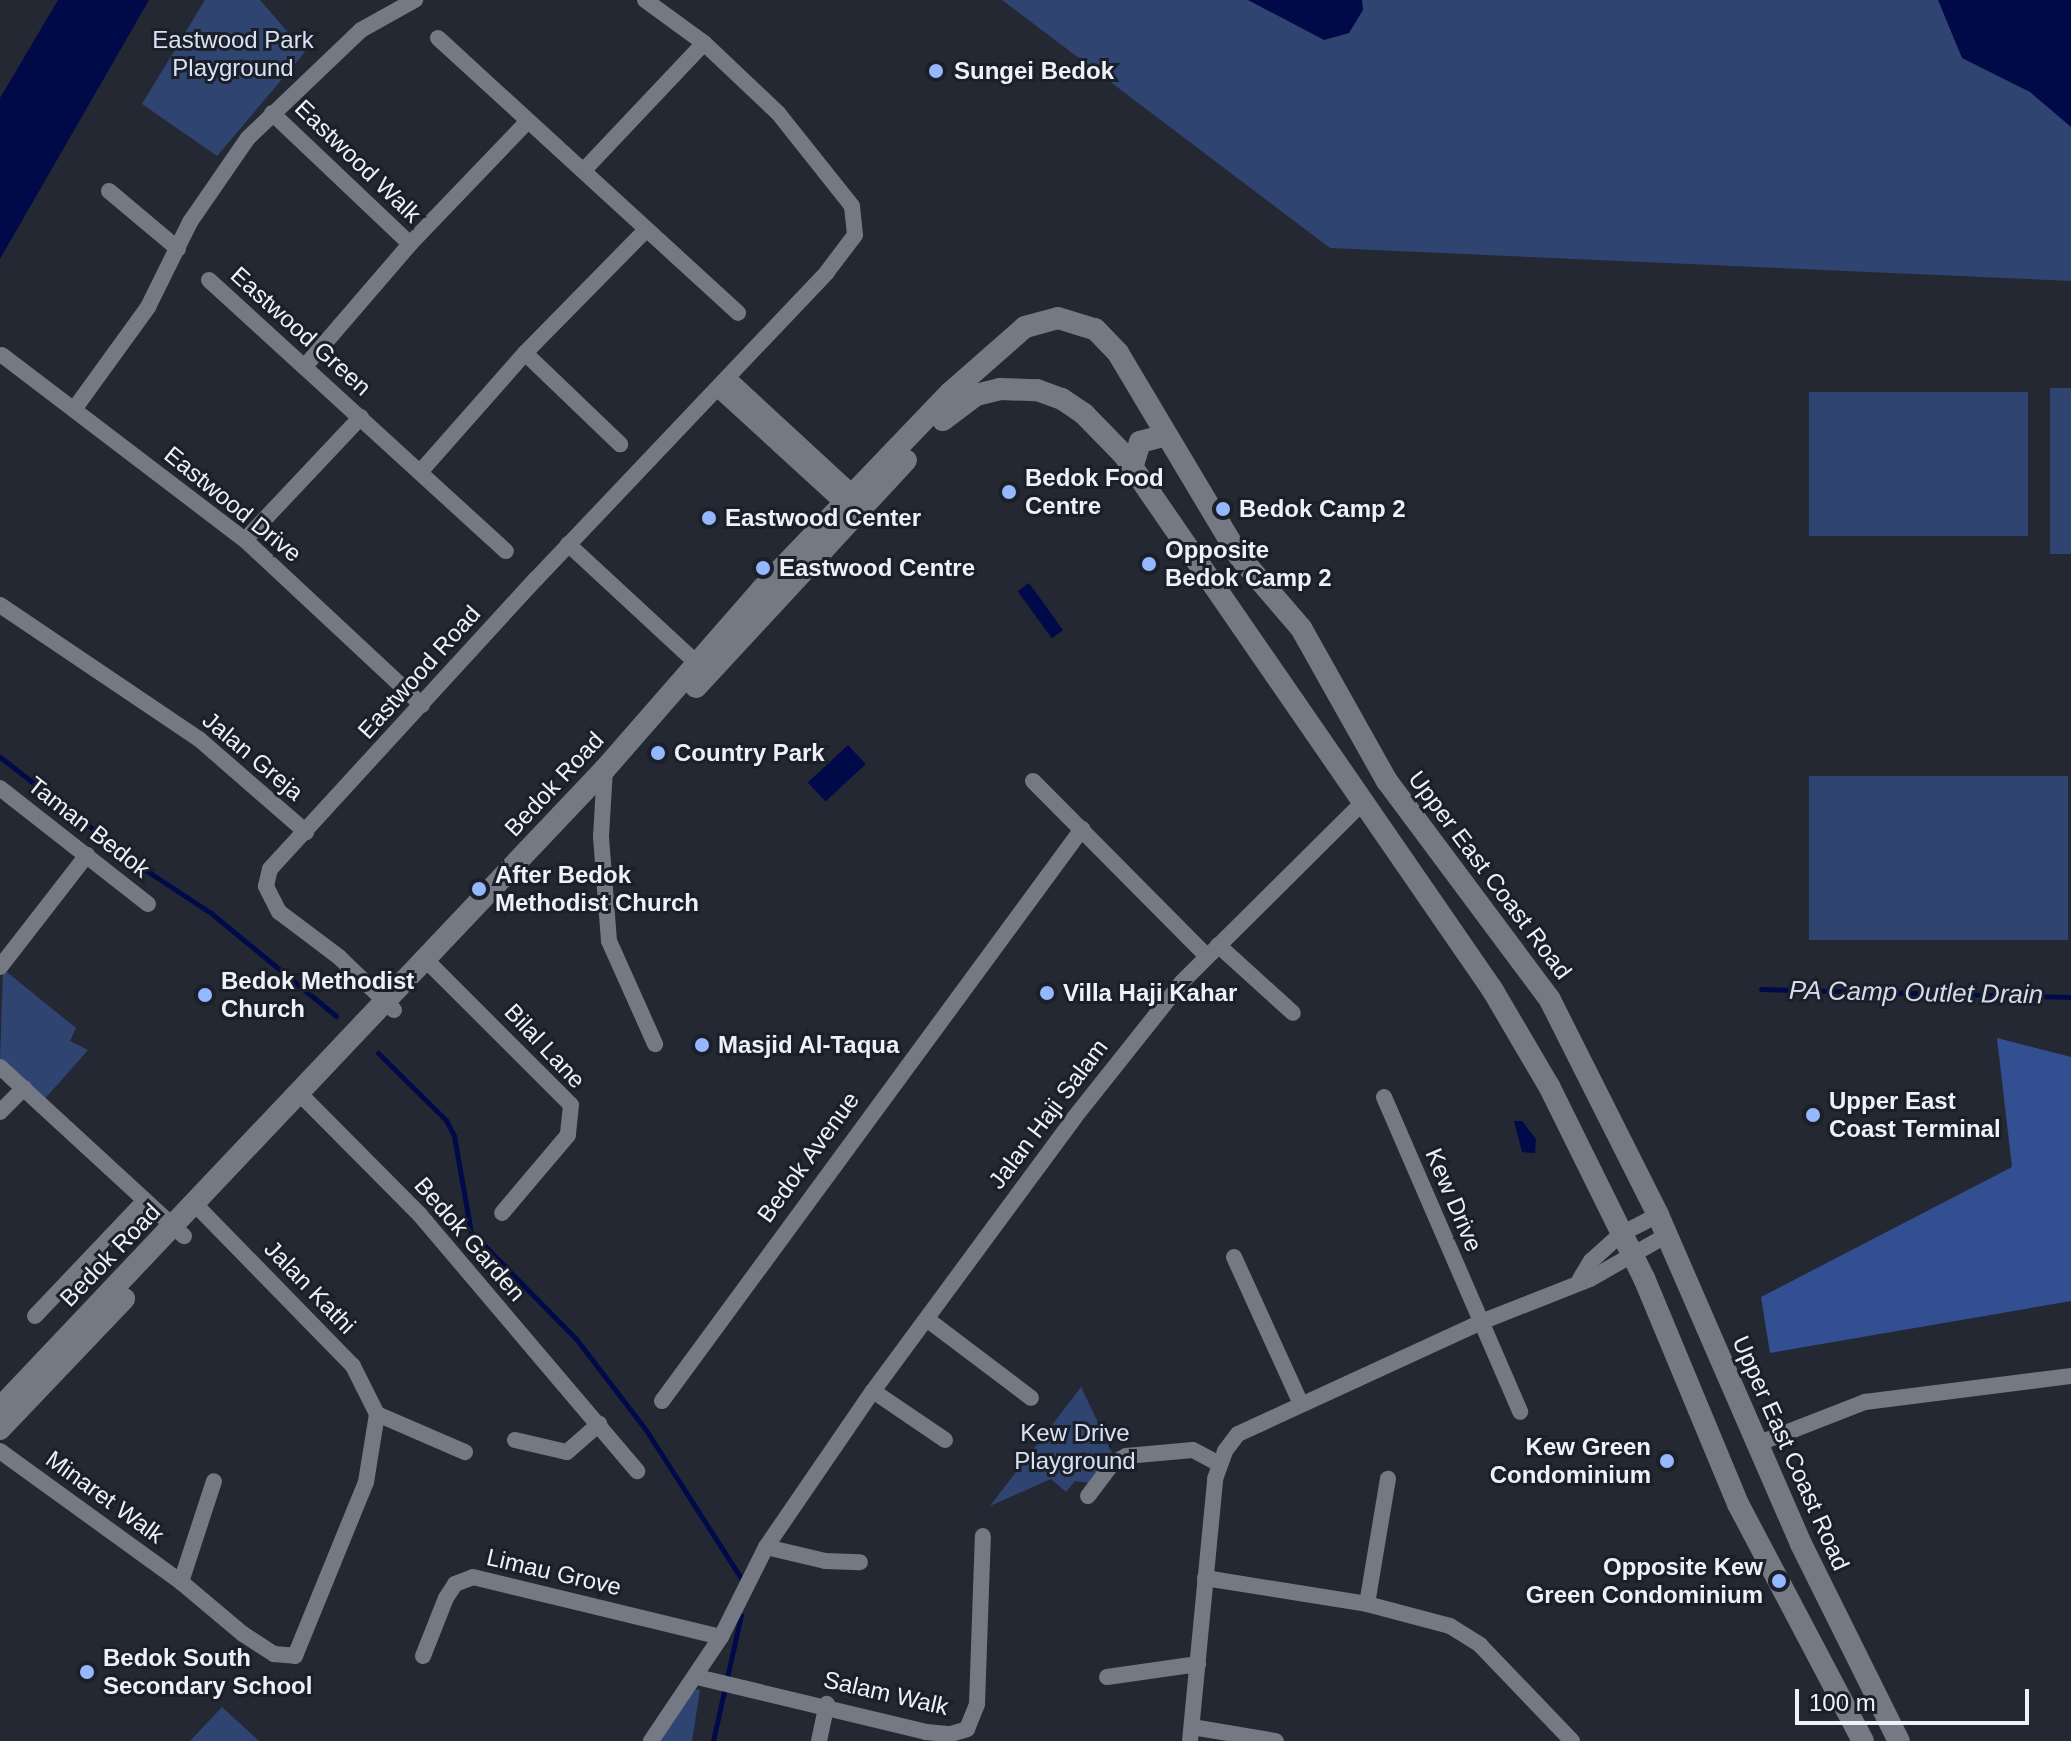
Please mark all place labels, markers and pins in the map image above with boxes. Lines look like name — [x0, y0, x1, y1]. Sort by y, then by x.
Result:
place label: Sungei Bedok — [954, 57, 1114, 85]
marker: Sungei Bedok — [925, 60, 947, 82]
place label: Bedok Food Centre — [1025, 464, 1164, 520]
marker: Bedok Food Centre — [1000, 483, 1018, 501]
place label: Bedok Camp 2 — [1239, 495, 1406, 523]
marker: Bedok Camp 2 — [1214, 500, 1232, 518]
place label: Eastwood Center — [725, 504, 921, 532]
marker: Eastwood Center — [700, 509, 718, 527]
place label: Opposite Bedok Camp 2 — [1165, 536, 1332, 592]
place label: Eastwood Centre — [779, 554, 975, 582]
marker: Opposite Bedok Camp 2 — [1140, 555, 1158, 573]
marker: Eastwood Centre — [754, 559, 772, 577]
place label: Country Park — [674, 739, 825, 767]
marker: Country Park — [649, 744, 667, 762]
place label: After Bedok Methodist Church — [495, 861, 699, 917]
marker: After Bedok Methodist Church — [470, 880, 488, 898]
place label: Bedok Methodist Church — [221, 967, 414, 1023]
place label: Villa Haji Kahar — [1063, 979, 1237, 1007]
marker: Villa Haji Kahar — [1038, 984, 1056, 1002]
marker: Bedok Methodist Church — [196, 986, 214, 1004]
place label: Masjid Al-Taqua — [718, 1031, 900, 1059]
marker: Masjid Al-Taqua — [693, 1036, 711, 1054]
place label: Upper East Coast Terminal — [1829, 1087, 2001, 1143]
marker: Upper East Coast Terminal — [1804, 1106, 1822, 1124]
place label: Kew Green Condominium — [1490, 1433, 1651, 1489]
marker: Kew Green Condominium — [1658, 1452, 1676, 1470]
place label: Opposite Kew Green Condominium — [1526, 1553, 1763, 1609]
marker: Opposite Kew Green Condominium — [1770, 1572, 1788, 1590]
place label: Bedok South Secondary School — [103, 1644, 312, 1700]
marker: Bedok South Secondary School — [78, 1663, 96, 1681]

